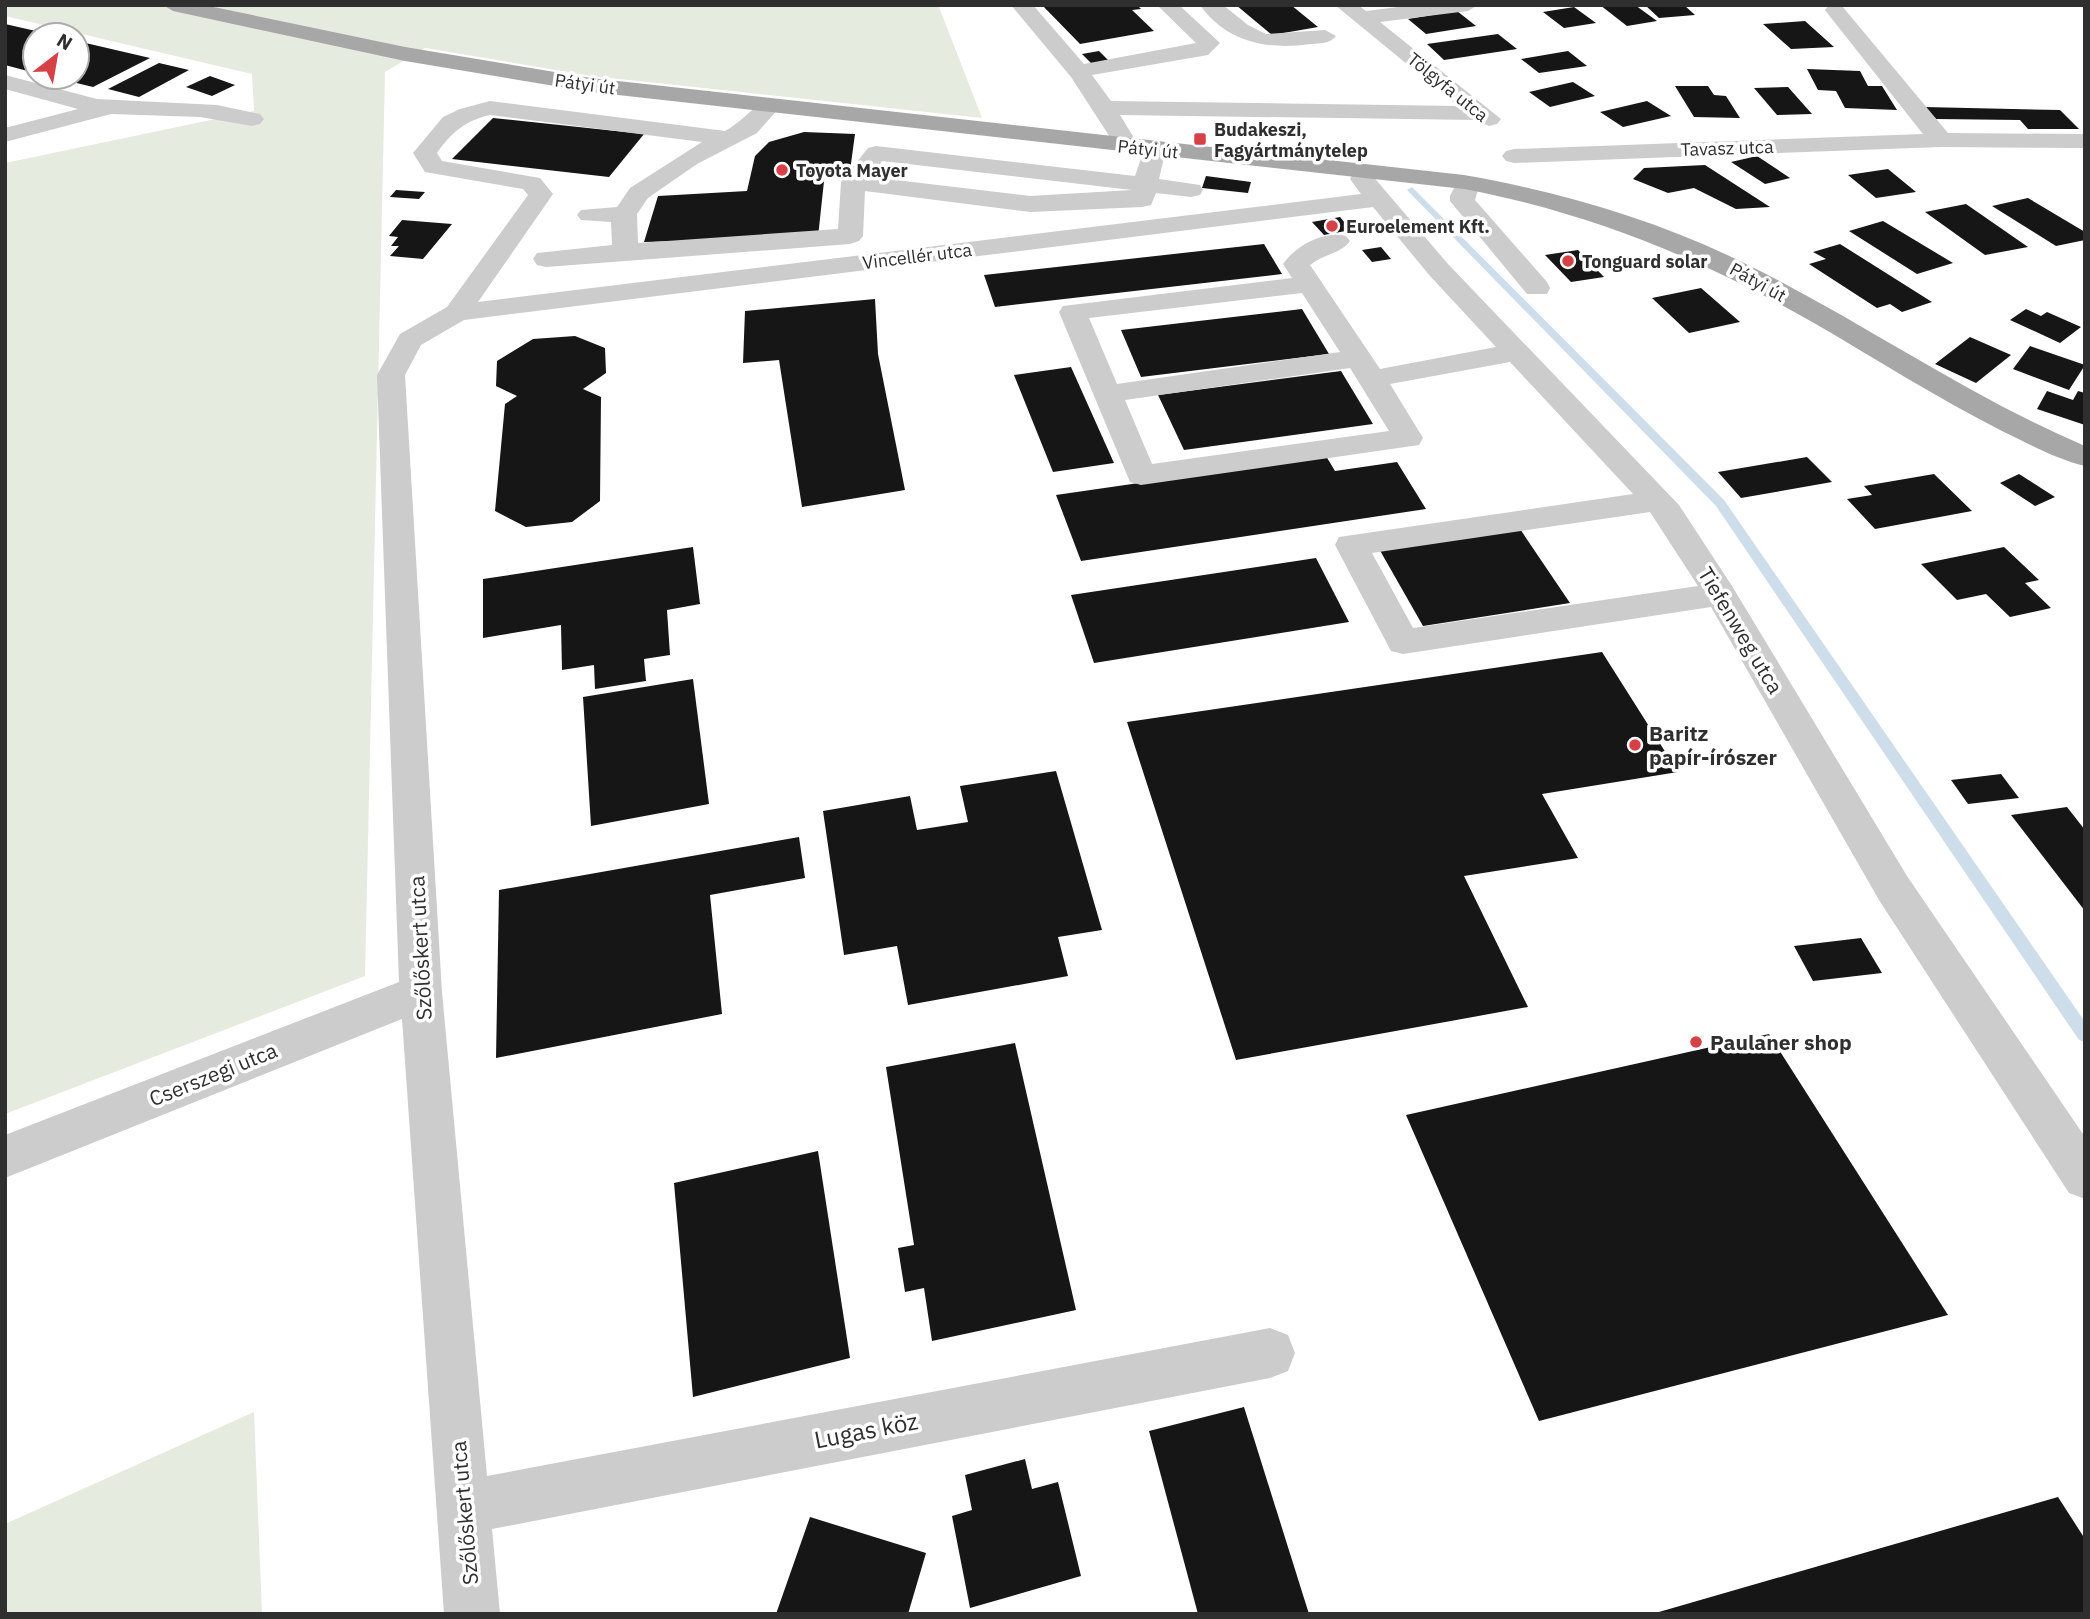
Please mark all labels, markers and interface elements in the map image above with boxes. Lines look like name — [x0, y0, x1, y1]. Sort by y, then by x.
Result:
north arrow — [21, 21, 91, 91]
text: N — [53, 28, 77, 55]
street label: Tölgyfa utca — [1403, 47, 1493, 127]
street label: Pátyi út — [553, 68, 617, 100]
place label: Budakeszi, Fagyártmánytelep — [1214, 118, 1368, 162]
marker: Budakeszi, Fagyártmánytelep — [1192, 131, 1208, 147]
street label: Pátyi út — [1116, 134, 1180, 164]
street label: Tavasz utca — [1680, 135, 1774, 161]
place label: Toyota Mayer — [796, 159, 908, 182]
marker: Toyota Mayer — [774, 162, 790, 178]
place label: Euroelement Kft. — [1346, 215, 1490, 238]
marker: Euroelement Kft. — [1324, 218, 1340, 234]
street label: Vincellér utca — [861, 238, 973, 274]
place label: Tonguard solar — [1582, 250, 1708, 273]
marker: Tonguard solar — [1560, 253, 1576, 269]
street label: Pátyi út — [1726, 257, 1790, 307]
street label: Tiefenweg utca — [1692, 561, 1790, 699]
place label: Baritz papír-írószer — [1649, 719, 1777, 771]
marker: Baritz papír-írószer — [1627, 737, 1643, 753]
street label: Szőlőskert utca — [402, 875, 438, 1021]
place label: Paulaner shop — [1710, 1028, 1852, 1056]
marker: Paulaner shop — [1688, 1034, 1704, 1050]
street label: Cserszegi utca — [145, 1036, 281, 1112]
street label: Lugas köz — [811, 1404, 921, 1456]
street label: Szőlőskert utca — [444, 1440, 484, 1586]

